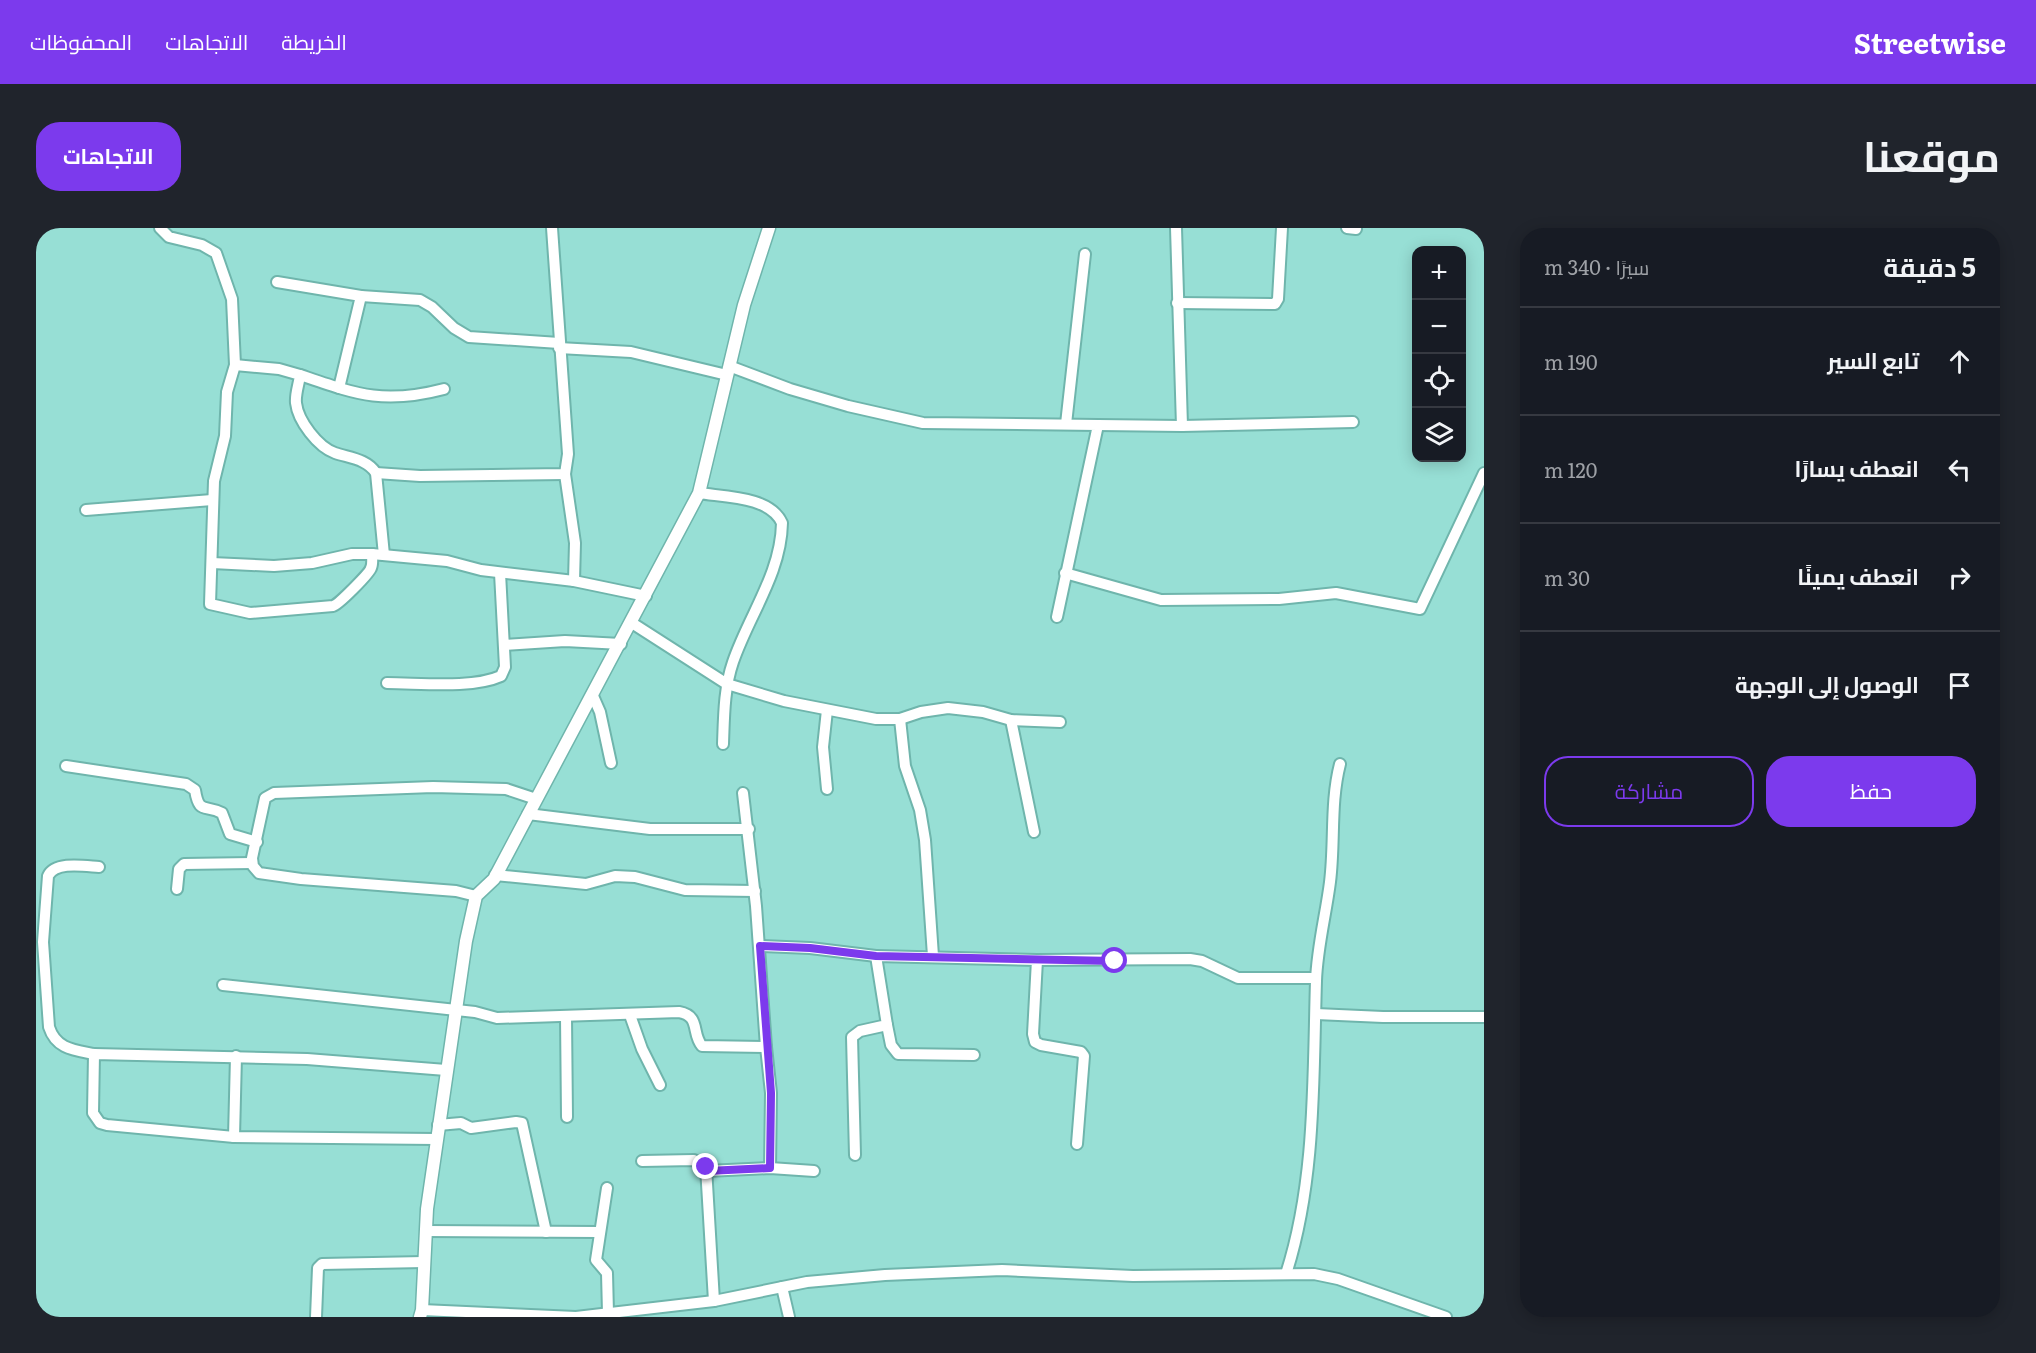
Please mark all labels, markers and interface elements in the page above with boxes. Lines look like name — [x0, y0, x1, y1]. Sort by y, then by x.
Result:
text: Streetwise — [1854, 21, 2006, 63]
text: المحفوظات — [30, 25, 132, 56]
text: الاتجاهات — [165, 25, 248, 56]
text: الخريطة — [281, 25, 347, 56]
button: الاتجاهات — [36, 122, 181, 191]
text: موقعنا — [1863, 123, 2000, 185]
map controls — [1412, 246, 1466, 462]
button: + — [1412, 246, 1466, 300]
text: 5 دقيقة — [1883, 246, 1976, 285]
text: سيرًا · 340 m — [1544, 251, 1649, 281]
button: − — [1412, 300, 1466, 354]
text: تابع السير — [1827, 343, 1919, 376]
icon: ahead — [1943, 345, 1976, 378]
text: 190 m — [1544, 346, 1598, 376]
button: locate — [1412, 354, 1466, 408]
button: layers — [1412, 408, 1466, 462]
text: انعطف يسارًا — [1795, 451, 1919, 484]
icon: left — [1943, 453, 1976, 486]
text: 120 m — [1544, 454, 1597, 484]
text: انعطف يمينًا — [1797, 559, 1919, 592]
icon: right — [1943, 561, 1976, 594]
text: 30 m — [1544, 562, 1590, 592]
text: الوصول إلى الوجهة — [1735, 667, 1919, 700]
icon: arrive — [1943, 669, 1976, 702]
button: مشاركة — [1544, 756, 1754, 827]
button: حفظ — [1766, 756, 1976, 827]
route start — [1101, 947, 1127, 973]
route end — [692, 1153, 718, 1179]

